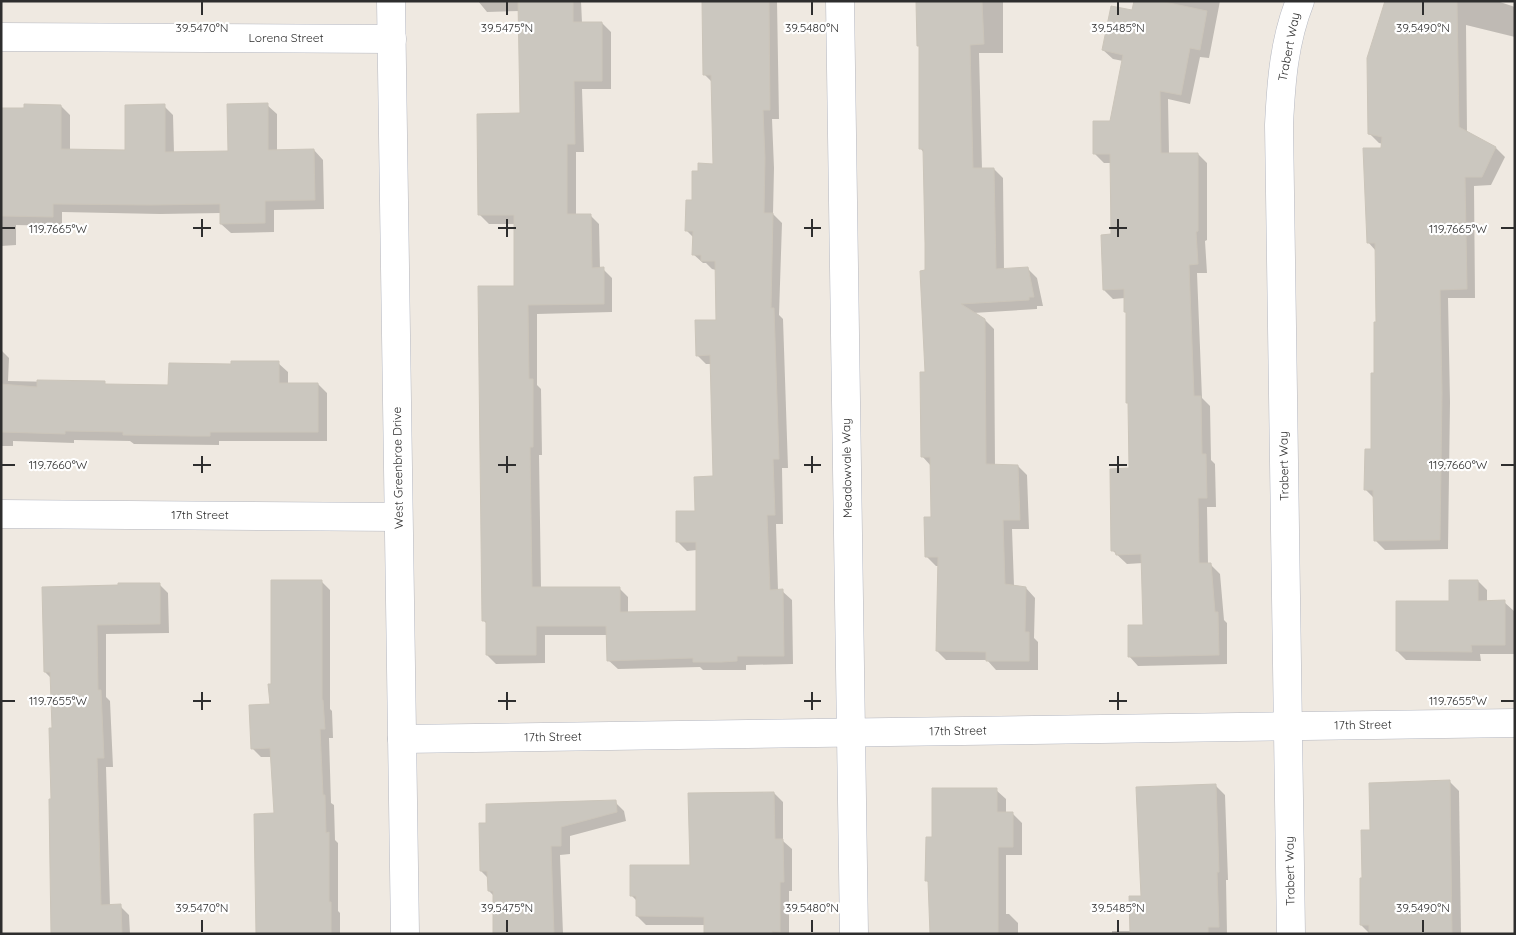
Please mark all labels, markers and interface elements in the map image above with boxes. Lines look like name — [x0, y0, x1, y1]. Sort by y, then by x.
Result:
street label: Trabert Way — [1274, 11, 1303, 83]
text: 39.5470°N — [175, 20, 229, 35]
text: 39.5475°N — [481, 20, 533, 35]
text: 39.5480°N — [785, 20, 839, 35]
text: 39.5485°N — [1091, 20, 1145, 35]
text: 39.5490°N — [1396, 20, 1450, 35]
street label: Lorena Street — [248, 30, 324, 45]
text: 119.7665°W — [29, 221, 87, 236]
text: 119.7665°W — [1429, 221, 1487, 236]
street label: West Greenbrae Drive — [389, 407, 406, 529]
street label: Meadowvale Way — [838, 418, 855, 518]
street label: Trabert Way — [1275, 431, 1292, 501]
text: 119.7660°W — [29, 457, 88, 472]
text: 119.7660°W — [1429, 457, 1488, 472]
street label: 17th Street — [171, 507, 229, 522]
text: 119.7655°W — [29, 693, 87, 708]
text: 119.7655°W — [1429, 693, 1487, 708]
street label: 17th Street — [1334, 716, 1392, 733]
street label: 17th Street — [929, 722, 987, 739]
street label: 17th Street — [524, 728, 582, 745]
street label: Trabert Way — [1281, 836, 1298, 906]
text: 39.5470°N — [175, 900, 229, 915]
text: 39.5475°N — [481, 900, 533, 915]
text: 39.5480°N — [785, 900, 839, 915]
text: 39.5485°N — [1091, 900, 1145, 915]
text: 39.5490°N — [1396, 900, 1450, 915]

